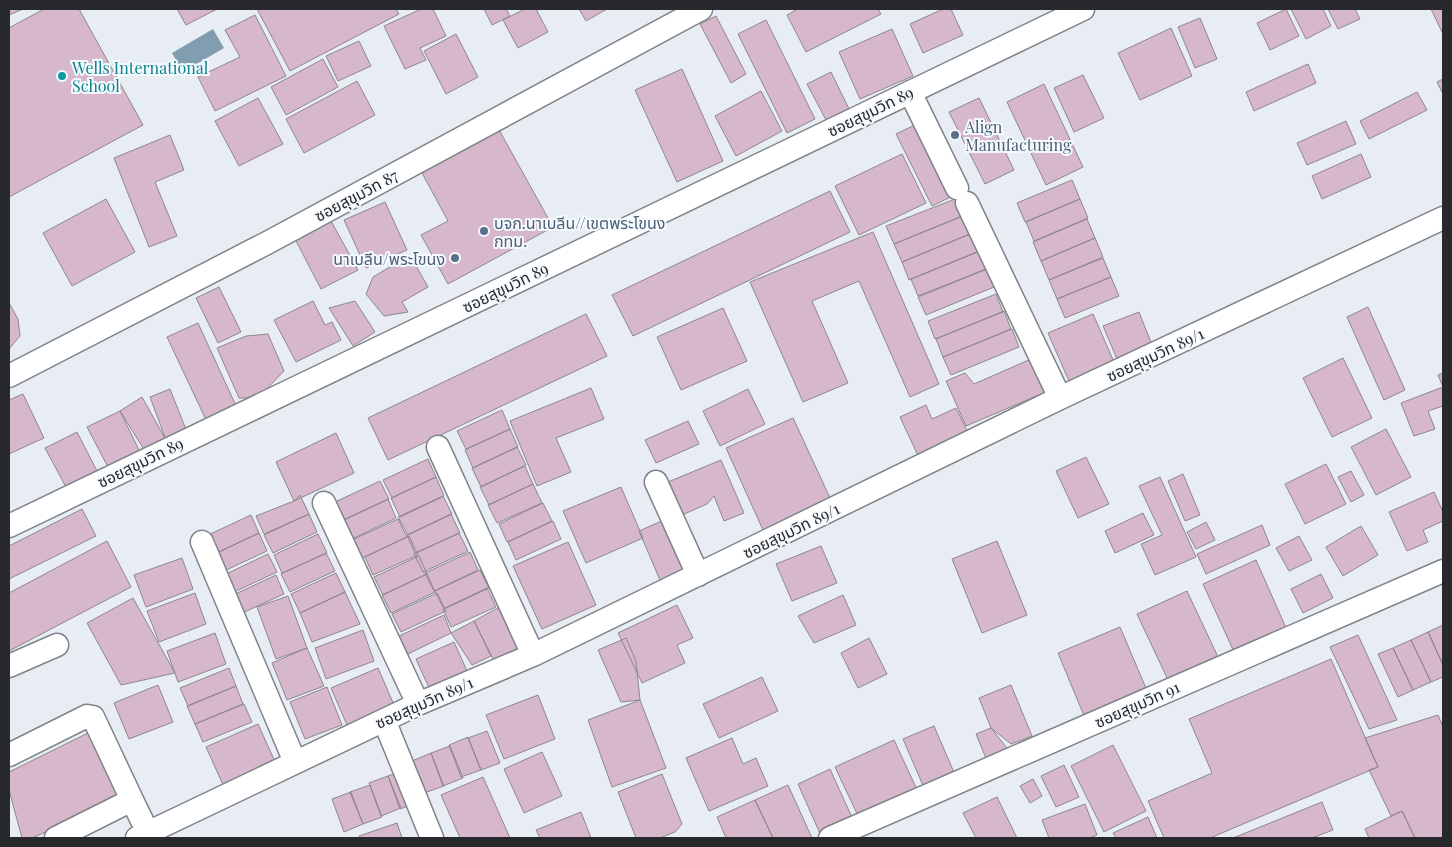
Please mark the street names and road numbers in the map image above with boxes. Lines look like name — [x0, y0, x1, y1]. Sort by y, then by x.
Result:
street label: ซอยสุขุมวิท 89 — [823, 81, 917, 141]
street label: ซอยสุขุมวิท 87 — [311, 164, 402, 226]
street label: ซอยสุขุมวิท 89 — [458, 257, 552, 317]
street label: ซอยสุขุมวิท 89/1 — [1103, 322, 1207, 386]
street label: ซอยสุขุมวิท 89 — [93, 432, 187, 492]
street label: ซอยสุขุมวิท 89/1 — [739, 497, 843, 563]
street label: ซอยสุขุมวิท 89/1 — [372, 671, 476, 733]
street label: ซอยสุขุมวิท 91 — [1091, 676, 1183, 732]

